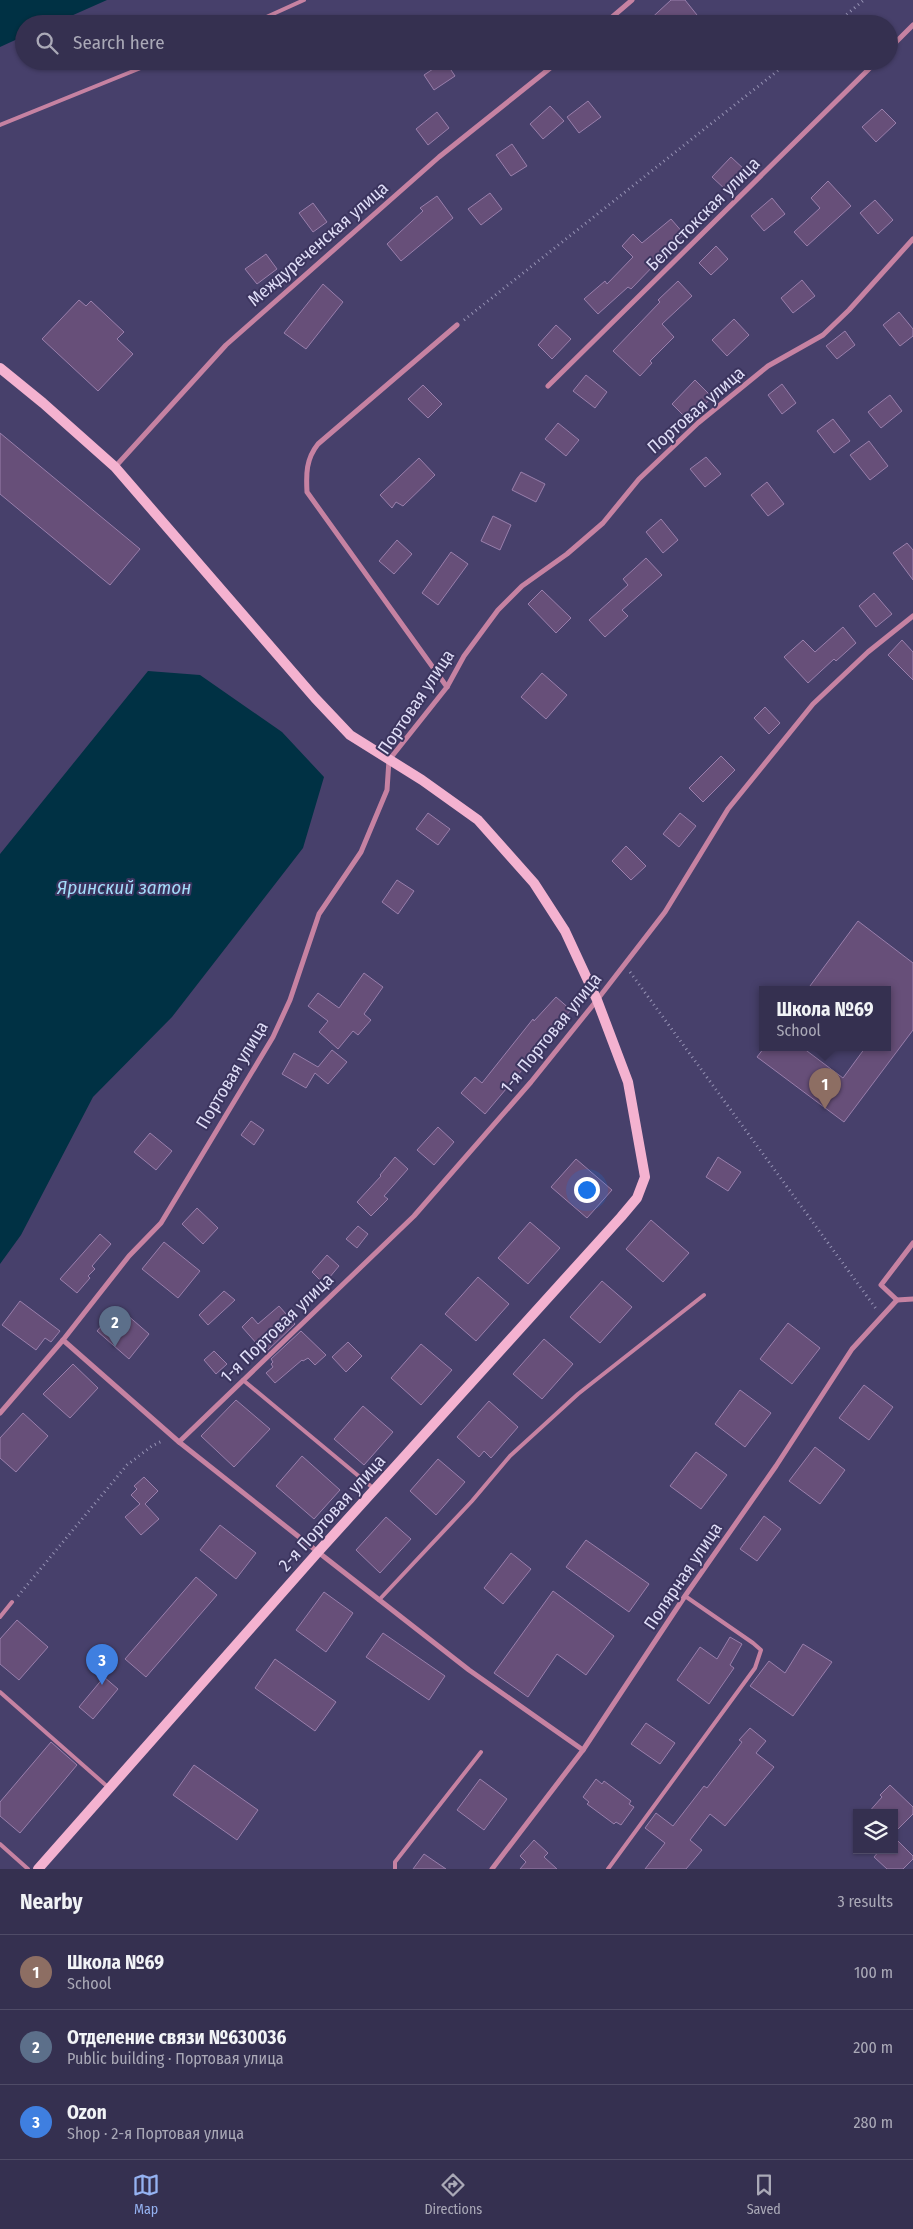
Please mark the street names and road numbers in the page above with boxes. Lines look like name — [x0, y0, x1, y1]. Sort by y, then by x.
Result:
street label: Белостокская улица — [641, 152, 765, 276]
street label: Междуреченская улица — [243, 177, 393, 311]
street label: Портовая улица — [643, 362, 749, 458]
street label: Портовая улица — [373, 645, 459, 759]
street label: 1-я Портовая улица — [496, 968, 606, 1098]
street label: Портовая улица — [191, 1017, 273, 1133]
street label: 1-я Портовая улица — [216, 1268, 338, 1387]
street label: 2-я Портовая улица — [274, 1450, 390, 1576]
street label: Полярная улица — [639, 1518, 727, 1634]

